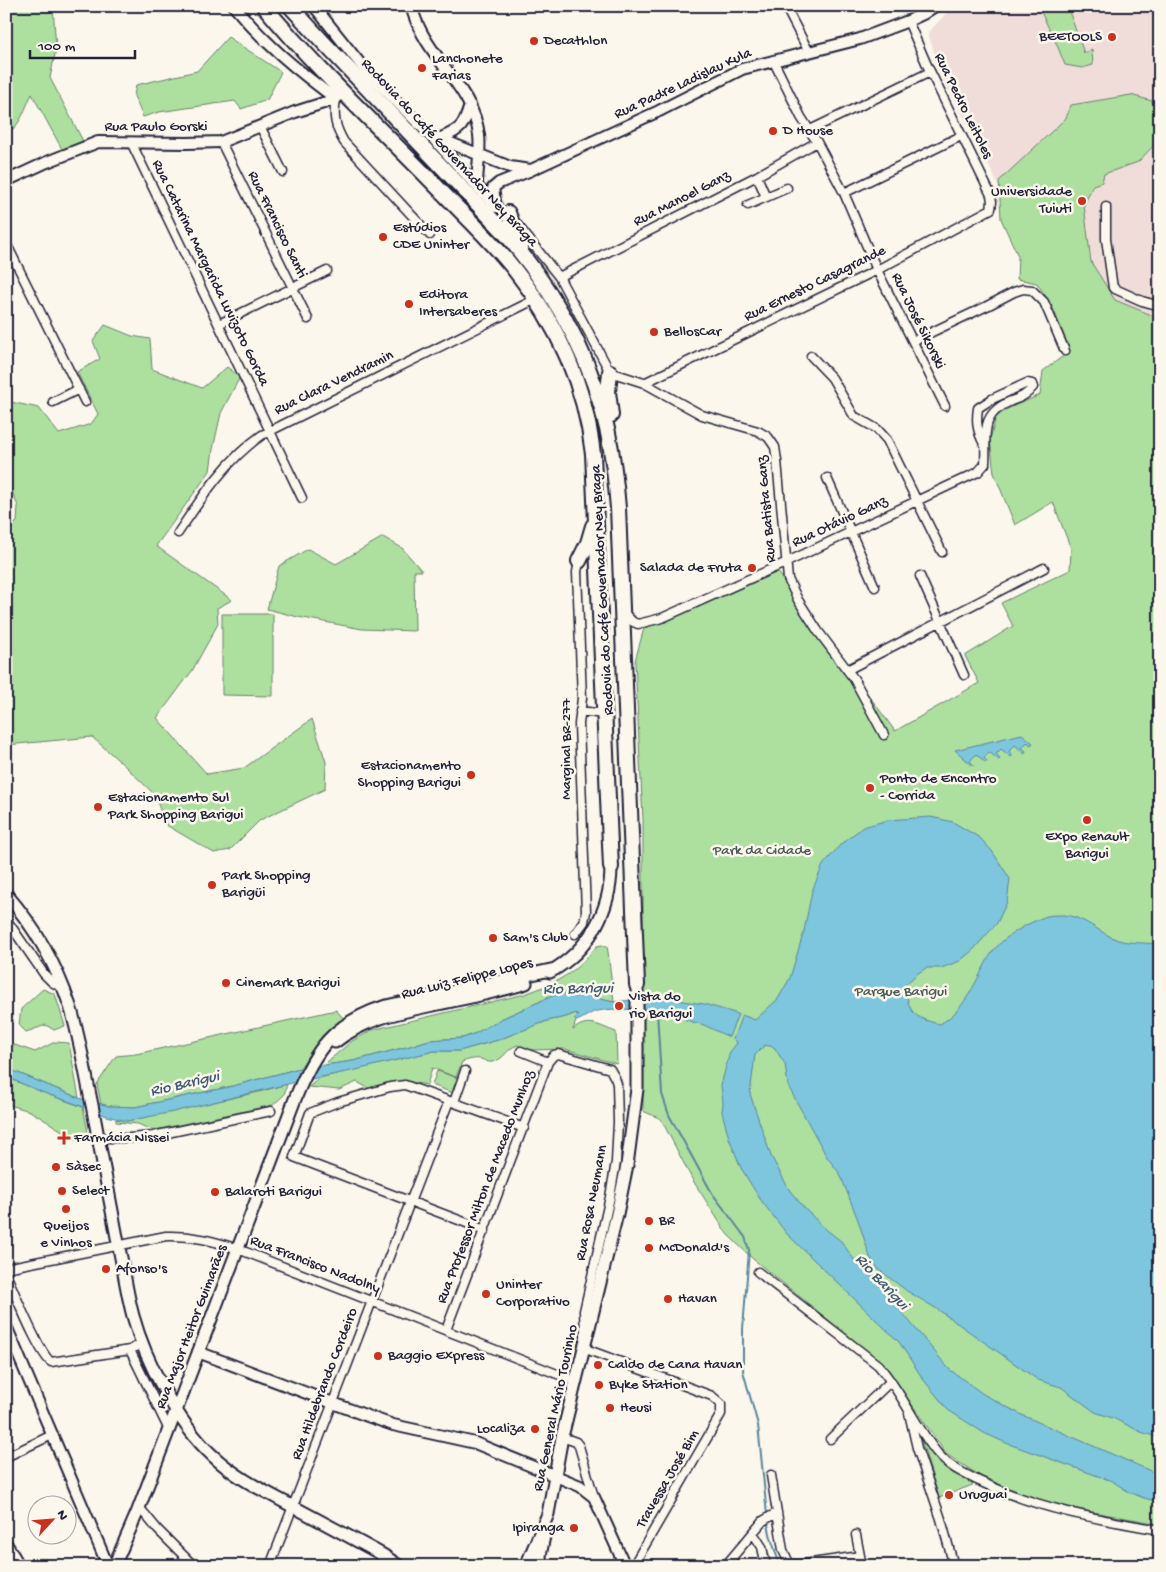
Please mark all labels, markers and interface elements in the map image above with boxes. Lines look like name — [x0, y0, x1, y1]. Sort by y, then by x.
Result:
scale bar — [30, 28, 135, 60]
place label: BEETOOLS — [1038, 28, 1102, 46]
marker: BEETOOLS — [1106, 31, 1118, 43]
place label: Decathlon — [543, 32, 607, 50]
marker: Decathlon — [528, 35, 540, 47]
text: 100 m — [37, 38, 76, 56]
street label: Rua Padre Ladislau Kula — [612, 44, 755, 124]
place label: Lanchonete Farias — [431, 50, 503, 85]
street label: Rua Pedro Leitoles — [930, 50, 997, 162]
street label: Rodovia do Café Governador Ney Braga — [357, 55, 542, 251]
marker: Lanchonete Farias — [416, 62, 428, 74]
street label: Rua Paulo Gorski — [104, 118, 208, 136]
place label: D House — [782, 122, 833, 140]
marker: D House — [767, 125, 779, 137]
street label: Rua Catarina Margarida Luvizoto Gorda — [147, 157, 273, 390]
street label: Rua Manoel Ganz — [630, 167, 734, 231]
street label: Rua Francisco Santi — [243, 168, 311, 282]
place label: Universidade Tuiuti — [991, 183, 1072, 218]
marker: Universidade Tuiuti — [1076, 195, 1088, 207]
place label: Estúdios CDE Uninter — [393, 219, 471, 254]
marker: Estúdios CDE Uninter — [377, 231, 389, 243]
street label: Rua Ernesto Casagrande — [741, 242, 889, 326]
street label: Rua José Sikorski — [887, 270, 949, 372]
place label: Editora Intersaberes — [419, 286, 497, 321]
marker: Editora Intersaberes — [403, 298, 415, 310]
place label: BellosCar — [663, 323, 723, 341]
marker: BellosCar — [648, 326, 660, 338]
street label: Rua Clara Vendramin — [271, 346, 397, 420]
street label: Rua Batista Ganz — [753, 454, 781, 563]
street label: Rodovia do Café Governador Ney Braga — [587, 464, 619, 716]
street label: Rua Otávio Ganz — [790, 492, 891, 552]
place label: Salada de Fruta — [640, 559, 743, 577]
marker: Salada de Fruta — [746, 562, 758, 574]
street label: Marginal BR-277 — [558, 697, 576, 800]
place label: Estacionamento Shopping Barigui — [358, 757, 461, 792]
marker: Estacionamento Shopping Barigui — [465, 769, 477, 781]
place label: Ponto de Encontro - Corrida — [879, 770, 997, 805]
marker: Ponto de Encontro - Corrida — [864, 782, 876, 794]
place label: Estacionamento Sul Park Shopping Barigui — [107, 789, 244, 824]
marker: Estacionamento Sul Park Shopping Barigui — [92, 801, 104, 813]
marker: Expo Renault Barigui — [1081, 814, 1093, 826]
place label: Expo Renault Barigui — [1045, 828, 1131, 863]
park label: Park da Cidade — [712, 842, 811, 860]
place label: Park Shopping Barigüi — [221, 867, 311, 902]
marker: Park Shopping Barigüi — [206, 879, 218, 891]
place label: Sam's Club — [503, 929, 568, 947]
marker: Sam's Club — [487, 932, 499, 944]
street label: Rua Luiz Felippe Lopes — [399, 954, 535, 1004]
place label: Cinemark Barigui — [236, 974, 340, 992]
marker: Cinemark Barigui — [220, 977, 232, 989]
water label: Rio Barigui — [543, 980, 615, 1000]
park label: Parque Barigui — [854, 983, 947, 1001]
place label: Vista do rio Barigui — [628, 988, 692, 1023]
marker: Vista do rio Barigui — [613, 1000, 625, 1012]
street label: Rua Professor Milton de Macedo Munhoz — [433, 1067, 539, 1306]
water label: Rio Barigui — [149, 1068, 223, 1102]
place label: Farmácia Nissei — [73, 1129, 170, 1147]
marker: Farmácia Nissei — [58, 1132, 70, 1144]
street label: Rua Rosa Neumann — [572, 1144, 612, 1262]
place label: 5àsec — [66, 1158, 101, 1176]
marker: 5àsec — [50, 1161, 62, 1173]
place label: Select — [72, 1182, 111, 1200]
place label: Balaroti Barigui — [224, 1183, 322, 1201]
marker: Select — [56, 1185, 68, 1197]
marker: Balaroti Barigui — [209, 1186, 221, 1198]
marker: Queijos e Vinhos — [60, 1203, 72, 1215]
place label: BR — [658, 1212, 676, 1230]
marker: BR — [643, 1215, 655, 1227]
place label: Queijos e Vinhos — [40, 1217, 92, 1252]
street label: Rua Francisco Nadolny — [247, 1232, 383, 1298]
place label: McDonald's — [659, 1239, 729, 1257]
street label: Rua Major Heitor Guimarães — [152, 1242, 232, 1412]
marker: McDonald's — [643, 1242, 655, 1254]
water label: Rio Barigui — [850, 1251, 913, 1316]
place label: Afonso's — [116, 1260, 167, 1278]
marker: Afonso's — [100, 1263, 112, 1275]
place label: Uninter Corporativo — [496, 1276, 570, 1311]
marker: Uninter Corporativo — [480, 1288, 492, 1300]
place label: Havan — [678, 1290, 717, 1308]
marker: Havan — [662, 1293, 674, 1305]
street label: Rua Hildebrando Cordeiro — [288, 1305, 362, 1463]
street label: Rua General Mário Tourinho — [530, 1323, 583, 1493]
place label: Baggio Express — [387, 1347, 485, 1365]
marker: Baggio Express — [372, 1350, 384, 1362]
place label: Caldo de Cana Havan — [608, 1356, 742, 1374]
marker: Caldo de Cana Havan — [592, 1359, 604, 1371]
place label: Byke Station — [608, 1376, 688, 1394]
marker: Byke Station — [593, 1379, 605, 1391]
place label: Heusi — [620, 1399, 652, 1417]
marker: Heusi — [604, 1402, 616, 1414]
place label: Localiza — [477, 1420, 526, 1438]
marker: Localiza — [529, 1423, 541, 1435]
street label: Travessa José Bim — [632, 1426, 704, 1532]
place label: Uruguai — [959, 1486, 1007, 1504]
marker: Uruguai — [943, 1489, 955, 1501]
north arrow — [28, 1494, 78, 1544]
text: N — [52, 1508, 71, 1523]
place label: Ipiranga — [512, 1519, 565, 1537]
marker: Ipiranga — [568, 1522, 580, 1534]

